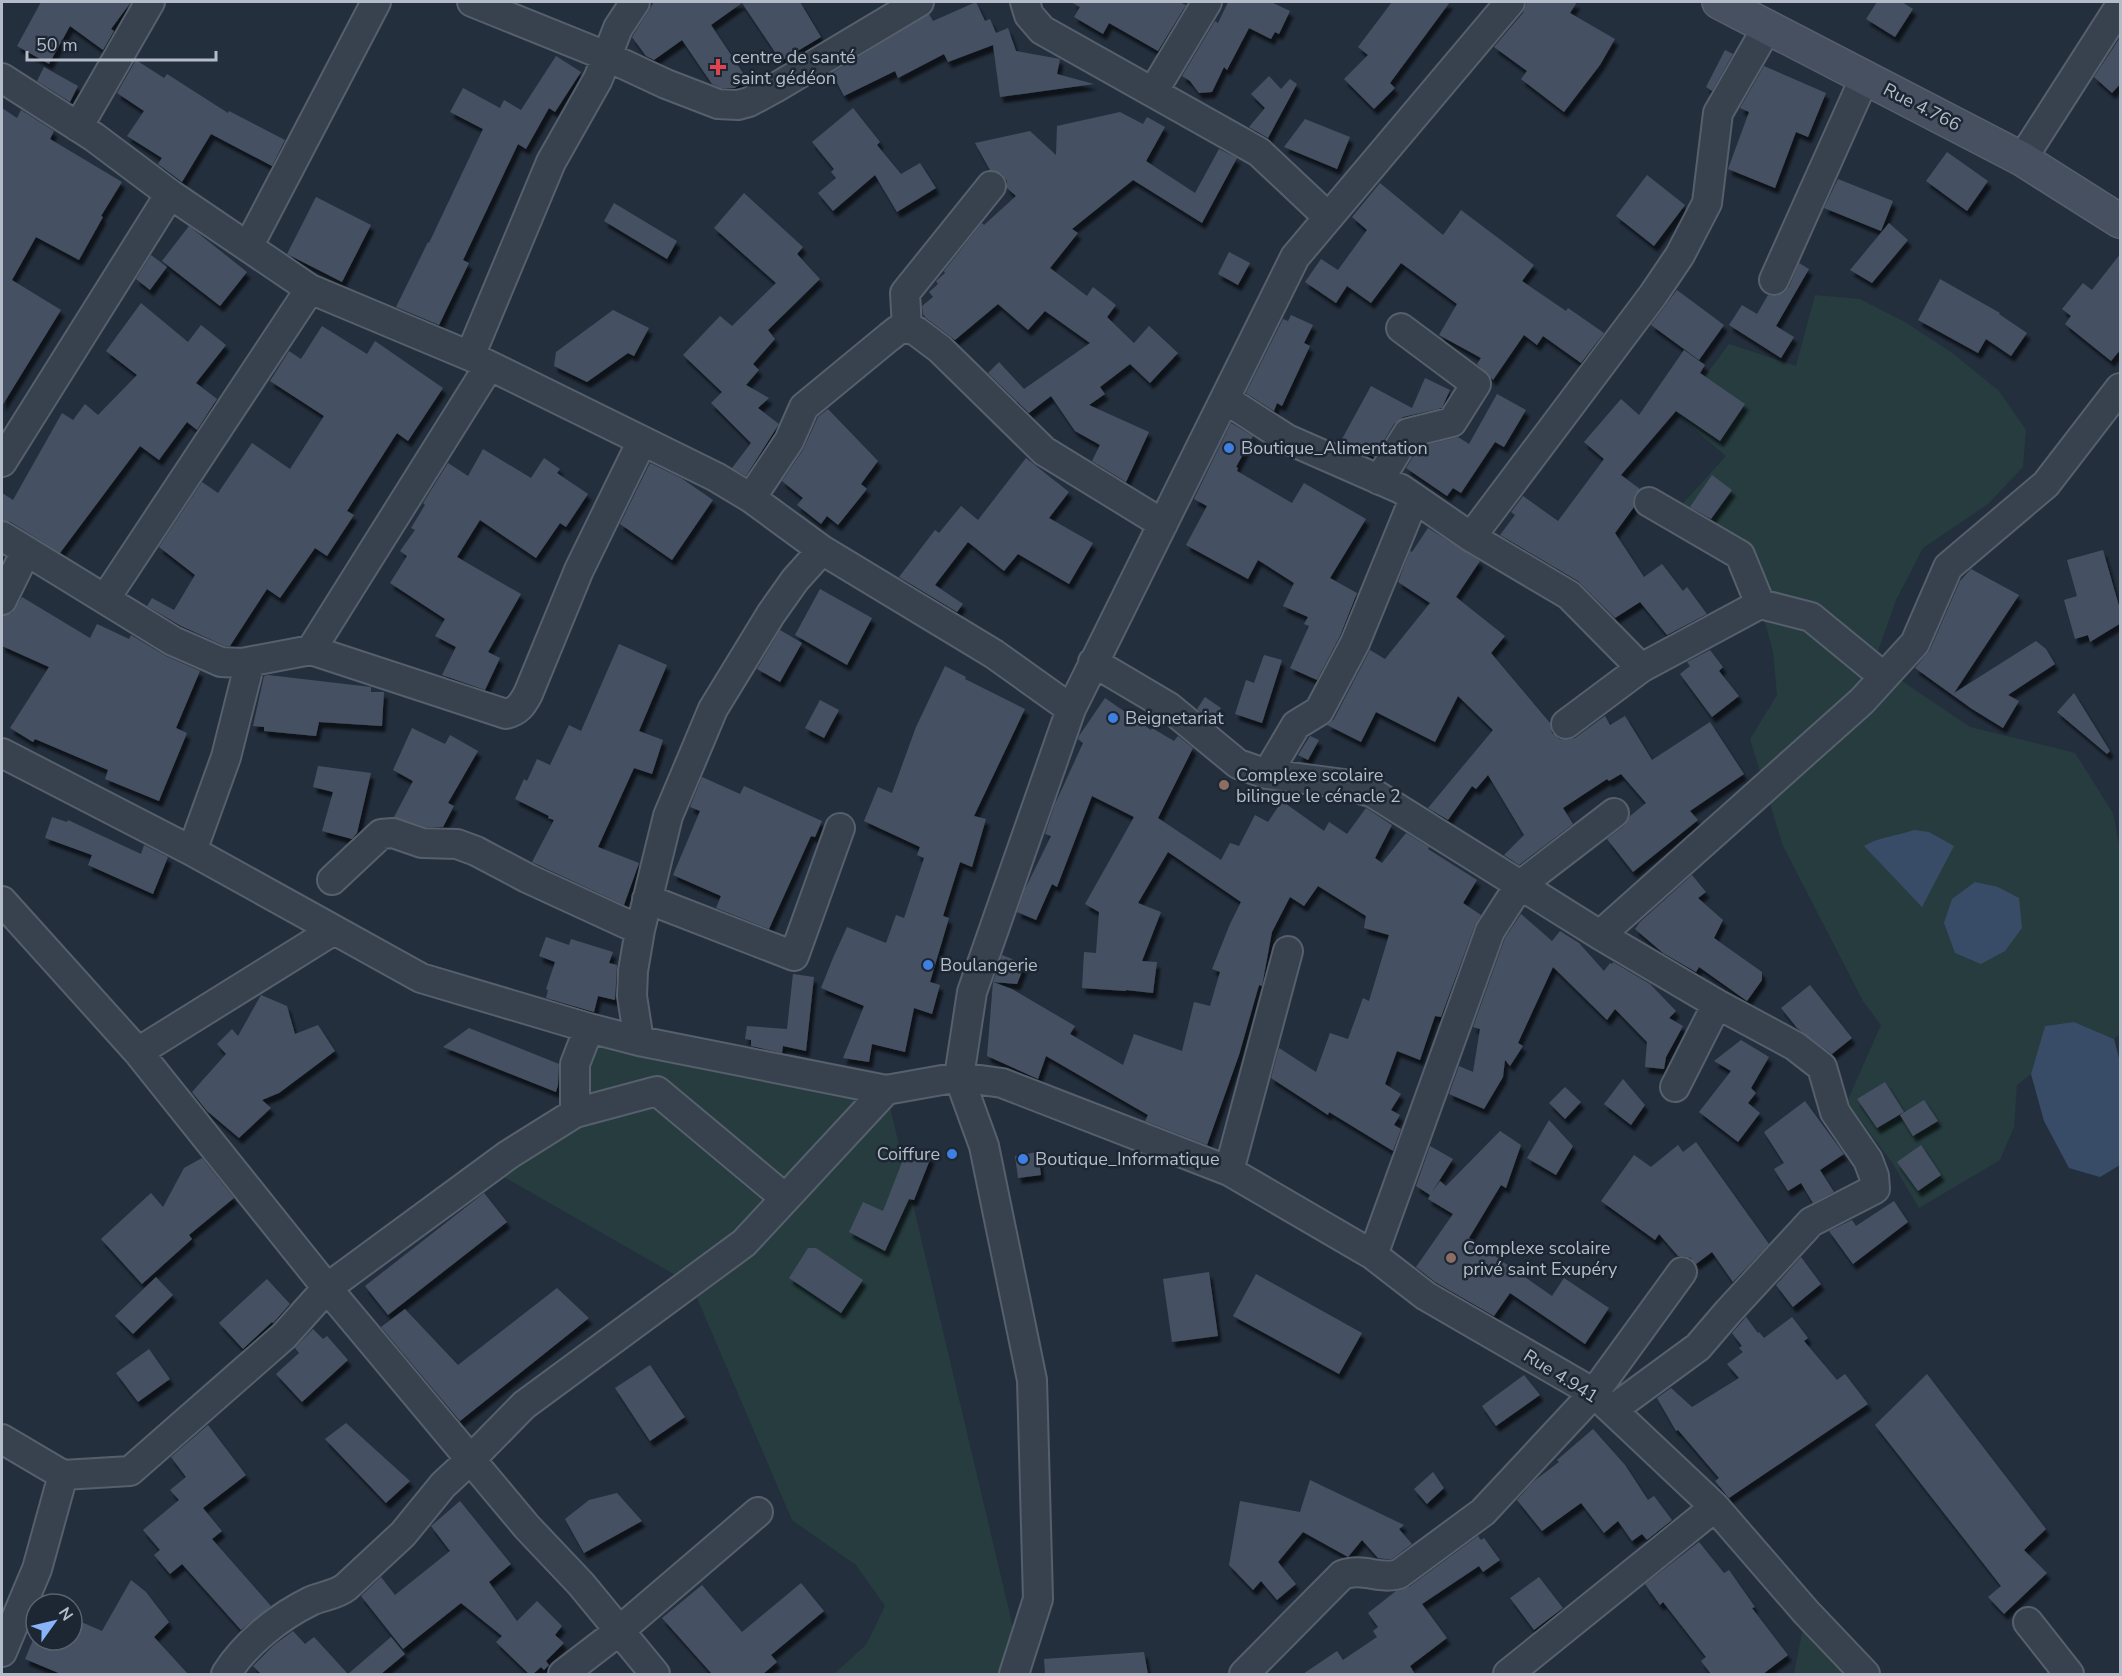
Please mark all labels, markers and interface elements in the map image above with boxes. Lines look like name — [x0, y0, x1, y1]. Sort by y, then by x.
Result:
scale bar — [27, 24, 216, 62]
text: 50 m — [36, 33, 78, 57]
place label: centre de santé saint gédéon — [732, 45, 856, 90]
marker: centre de santé saint gédéon — [709, 58, 727, 76]
street label: Rue 4.766 — [1879, 77, 1965, 137]
place label: Boutique_Alimentation — [1241, 436, 1428, 460]
marker: Boutique_Alimentation — [1222, 441, 1236, 455]
place label: Beignetariat — [1125, 706, 1224, 730]
marker: Beignetariat — [1106, 711, 1120, 725]
place label: Complexe scolaire bilingue le cénacle 2 — [1236, 763, 1401, 808]
marker: Complexe scolaire bilingue le cénacle 2 — [1217, 778, 1231, 792]
place label: Boulangerie — [940, 953, 1038, 977]
marker: Boulangerie — [921, 958, 935, 972]
place label: Coiffure — [877, 1142, 940, 1166]
marker: Coiffure — [945, 1147, 959, 1161]
place label: Boutique_Informatique — [1035, 1147, 1220, 1171]
marker: Boutique_Informatique — [1016, 1152, 1030, 1166]
place label: Complexe scolaire privé saint Exupéry — [1463, 1236, 1618, 1281]
marker: Complexe scolaire privé saint Exupéry — [1444, 1251, 1458, 1265]
street label: Rue 4.941 — [1519, 1344, 1603, 1408]
north arrow — [24, 1592, 84, 1652]
text: N — [53, 1603, 78, 1625]

